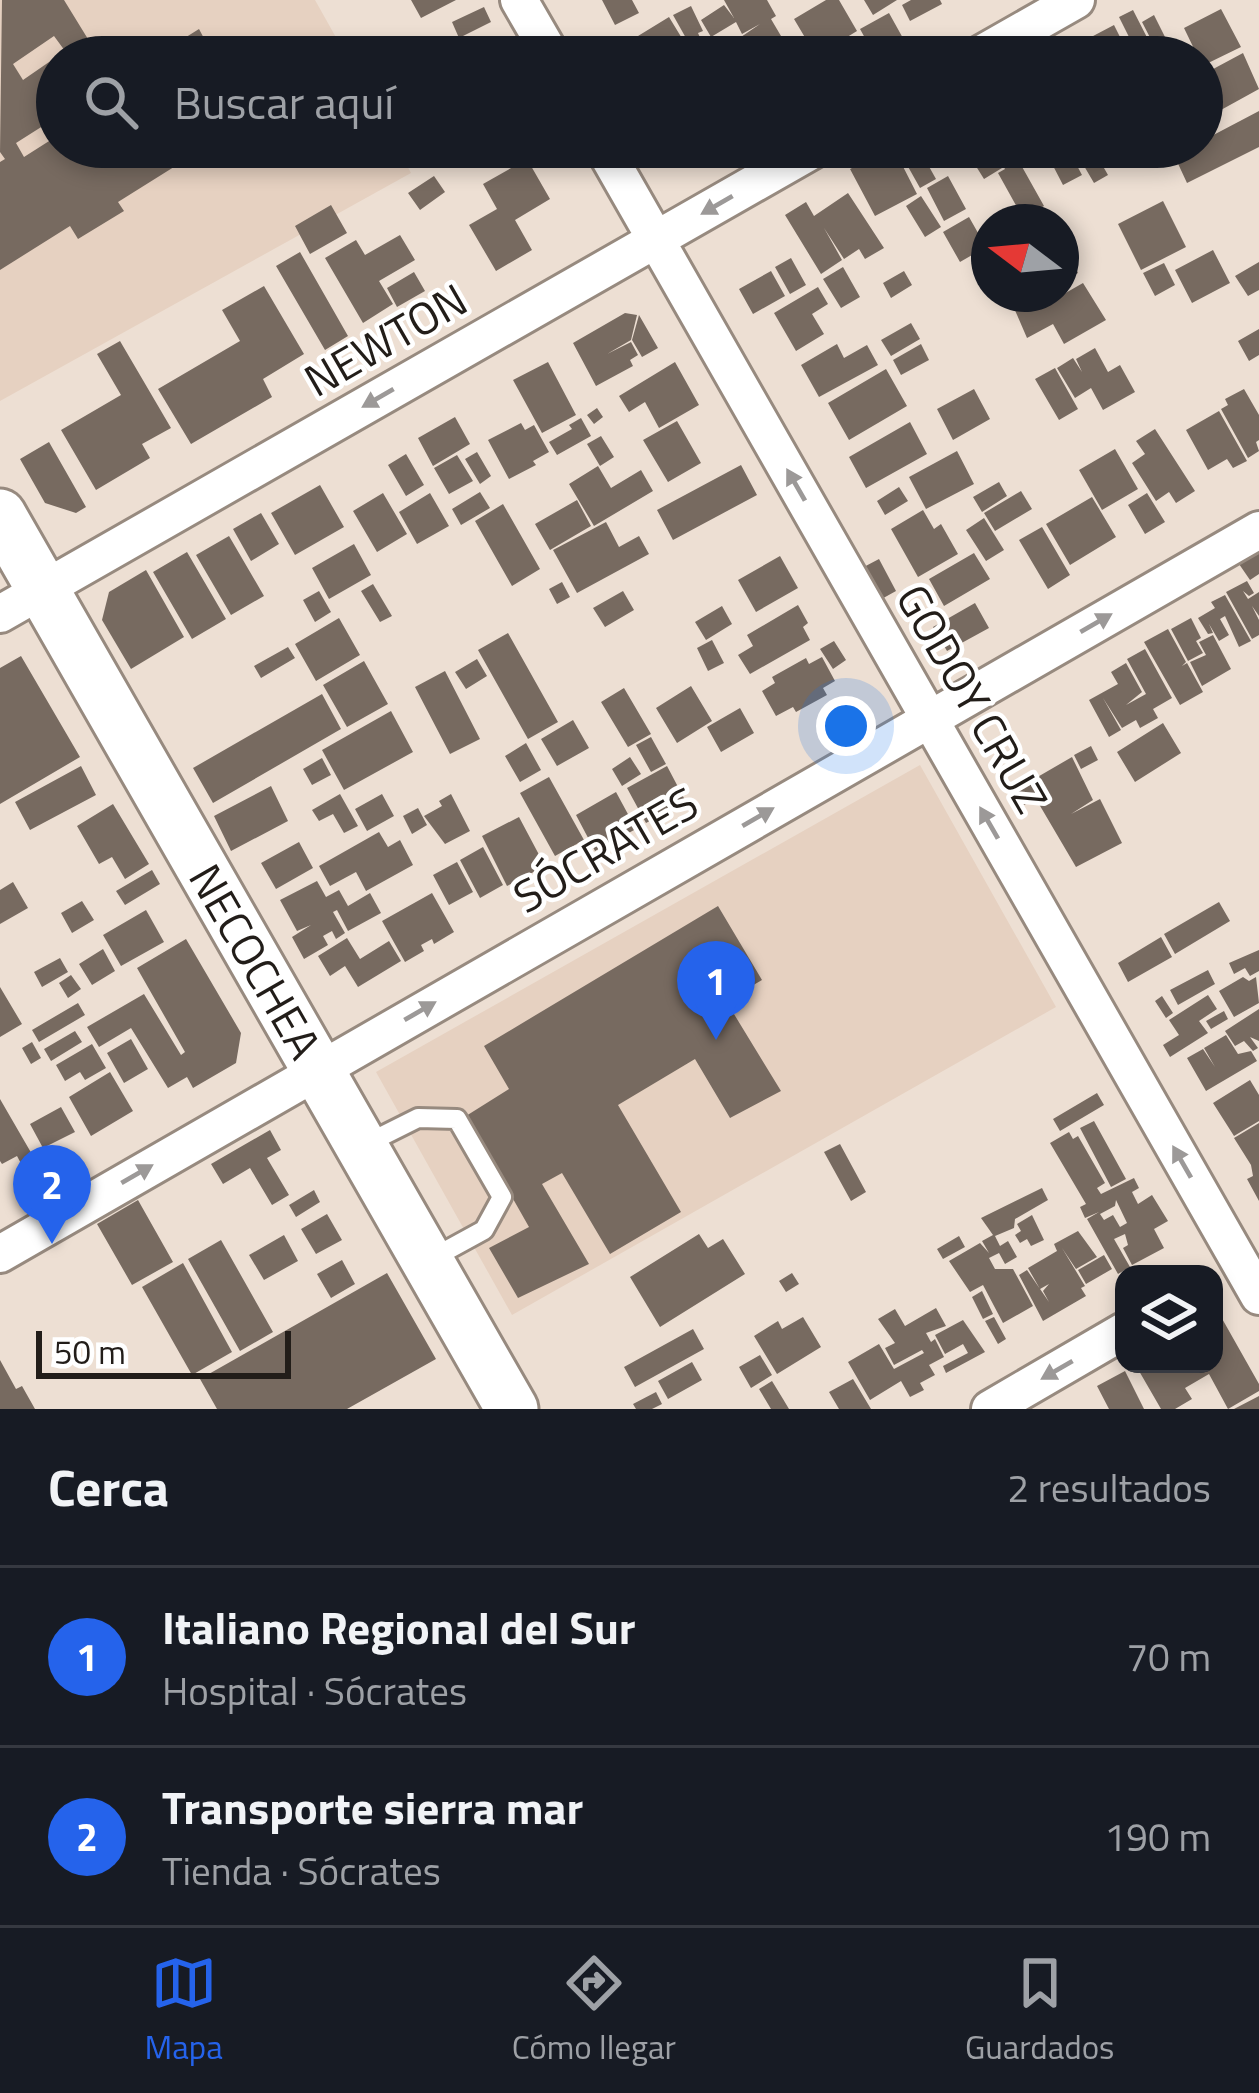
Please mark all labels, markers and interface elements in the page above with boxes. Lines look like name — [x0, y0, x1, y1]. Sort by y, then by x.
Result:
search box — [36, 36, 1223, 168]
text: Buscar aquí — [174, 68, 394, 136]
icon: search — [78, 69, 144, 135]
one-way arrow — [699, 194, 734, 215]
north arrow — [971, 204, 1079, 312]
street label: NEWTON — [291, 265, 479, 413]
one-way arrow — [361, 387, 395, 408]
one-way arrow — [786, 468, 807, 501]
street label: GODOY CRUZ — [880, 571, 1066, 825]
one-way arrow — [1079, 613, 1114, 634]
your location — [816, 696, 876, 756]
street label: SÓCRATES — [500, 769, 710, 929]
one-way arrow — [979, 806, 1000, 841]
one-way arrow — [741, 807, 775, 828]
street label: NECOCHEA — [173, 851, 339, 1071]
pin: 1 — [677, 941, 755, 1040]
one-way arrow — [403, 1001, 437, 1022]
pin: 2 — [13, 1145, 91, 1244]
one-way arrow — [1173, 1145, 1194, 1179]
one-way arrow — [121, 1165, 154, 1186]
map controls — [1115, 1265, 1223, 1373]
button: layers — [1115, 1265, 1223, 1373]
scale bar — [36, 1325, 291, 1378]
text: 50 m — [54, 1327, 126, 1377]
one-way arrow — [1040, 1359, 1074, 1380]
text: Cerca — [48, 1448, 169, 1526]
text: 2 resultados — [1007, 1458, 1211, 1517]
text: Italiano Regional del Sur — [162, 1593, 636, 1661]
text: 1 — [76, 1627, 98, 1686]
text: 70 m — [1126, 1627, 1211, 1686]
text: Hospital · Sócrates — [162, 1661, 467, 1720]
text: Transporte sierra mar — [162, 1773, 583, 1841]
text: 2 — [76, 1807, 98, 1866]
text: 190 m — [1104, 1807, 1211, 1866]
text: Tienda · Sócrates — [162, 1841, 441, 1900]
tab: Mapa — [145, 1950, 223, 2072]
tab: Cómo llegar — [512, 1950, 676, 2072]
tab: Guardados — [965, 1950, 1114, 2072]

